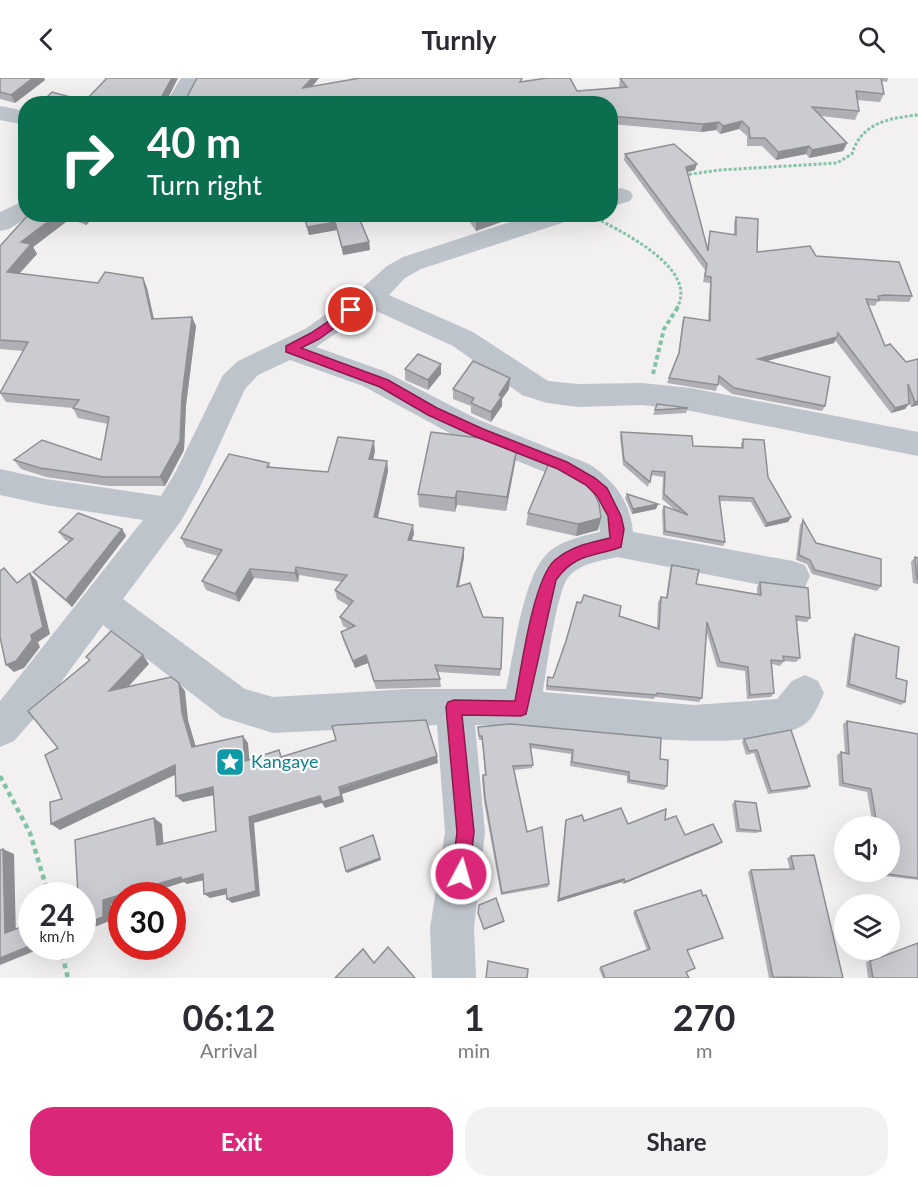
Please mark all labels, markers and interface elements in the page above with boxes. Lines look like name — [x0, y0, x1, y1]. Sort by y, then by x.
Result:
icon: back — [30, 23, 63, 56]
text: Turnly — [421, 23, 497, 56]
icon: search — [855, 23, 888, 56]
text: 40 m — [147, 117, 241, 167]
icon: right — [48, 120, 126, 198]
text: Turn right — [147, 168, 262, 201]
pin — [325, 284, 376, 335]
icon: arrive — [334, 293, 367, 326]
place icon: Kangaye — [214, 746, 246, 778]
place label: Kangaye — [251, 750, 318, 772]
map controls — [834, 816, 900, 960]
button: sound — [834, 816, 900, 882]
position arrow — [429, 842, 493, 906]
speed limit sign: 30 — [108, 882, 186, 960]
button: layers — [834, 894, 900, 960]
text: 24 — [40, 896, 74, 932]
text: km/h — [39, 927, 75, 945]
text: 06:12 — [183, 995, 275, 1039]
text: 1 — [464, 995, 485, 1039]
text: 270 — [673, 995, 735, 1039]
text: Arrival — [200, 1038, 258, 1062]
text: min — [458, 1038, 490, 1062]
text: m — [696, 1038, 712, 1062]
button: Exit — [30, 1107, 453, 1176]
button: Share — [465, 1107, 888, 1176]

